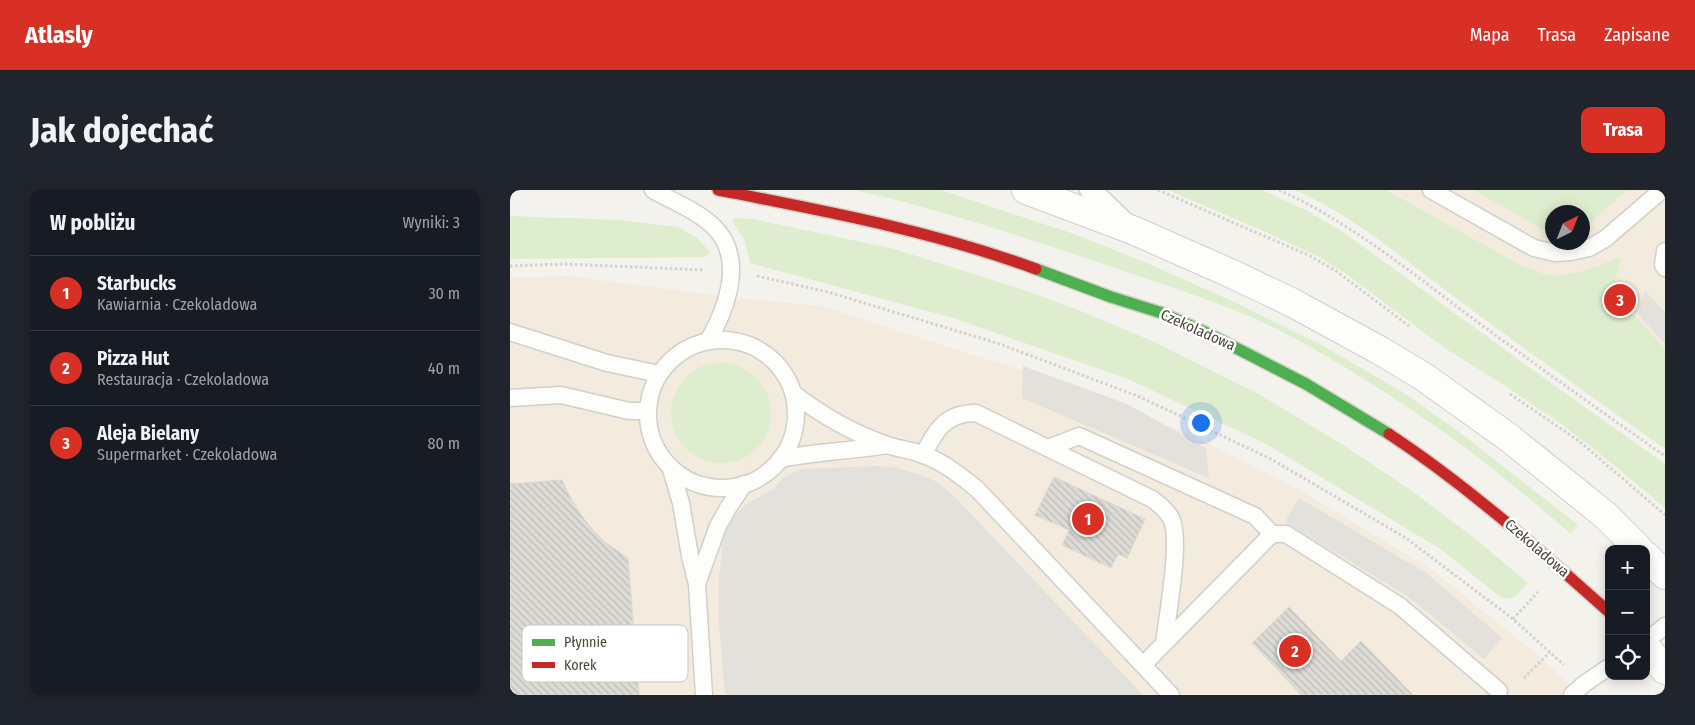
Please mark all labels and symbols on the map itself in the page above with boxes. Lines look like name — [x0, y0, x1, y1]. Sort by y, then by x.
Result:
north arrow — [1545, 205, 1590, 250]
pin: 3 — [1604, 281, 1636, 319]
street label: Czekoladowa — [1158, 306, 1238, 354]
your location — [1188, 410, 1214, 436]
pin: 1 — [1072, 500, 1104, 538]
street label: Czekoladowa — [1501, 515, 1573, 581]
legend — [522, 625, 688, 682]
pin: 2 — [1279, 632, 1311, 670]
text: Płynnie — [564, 634, 607, 651]
text: Korek — [564, 657, 597, 674]

